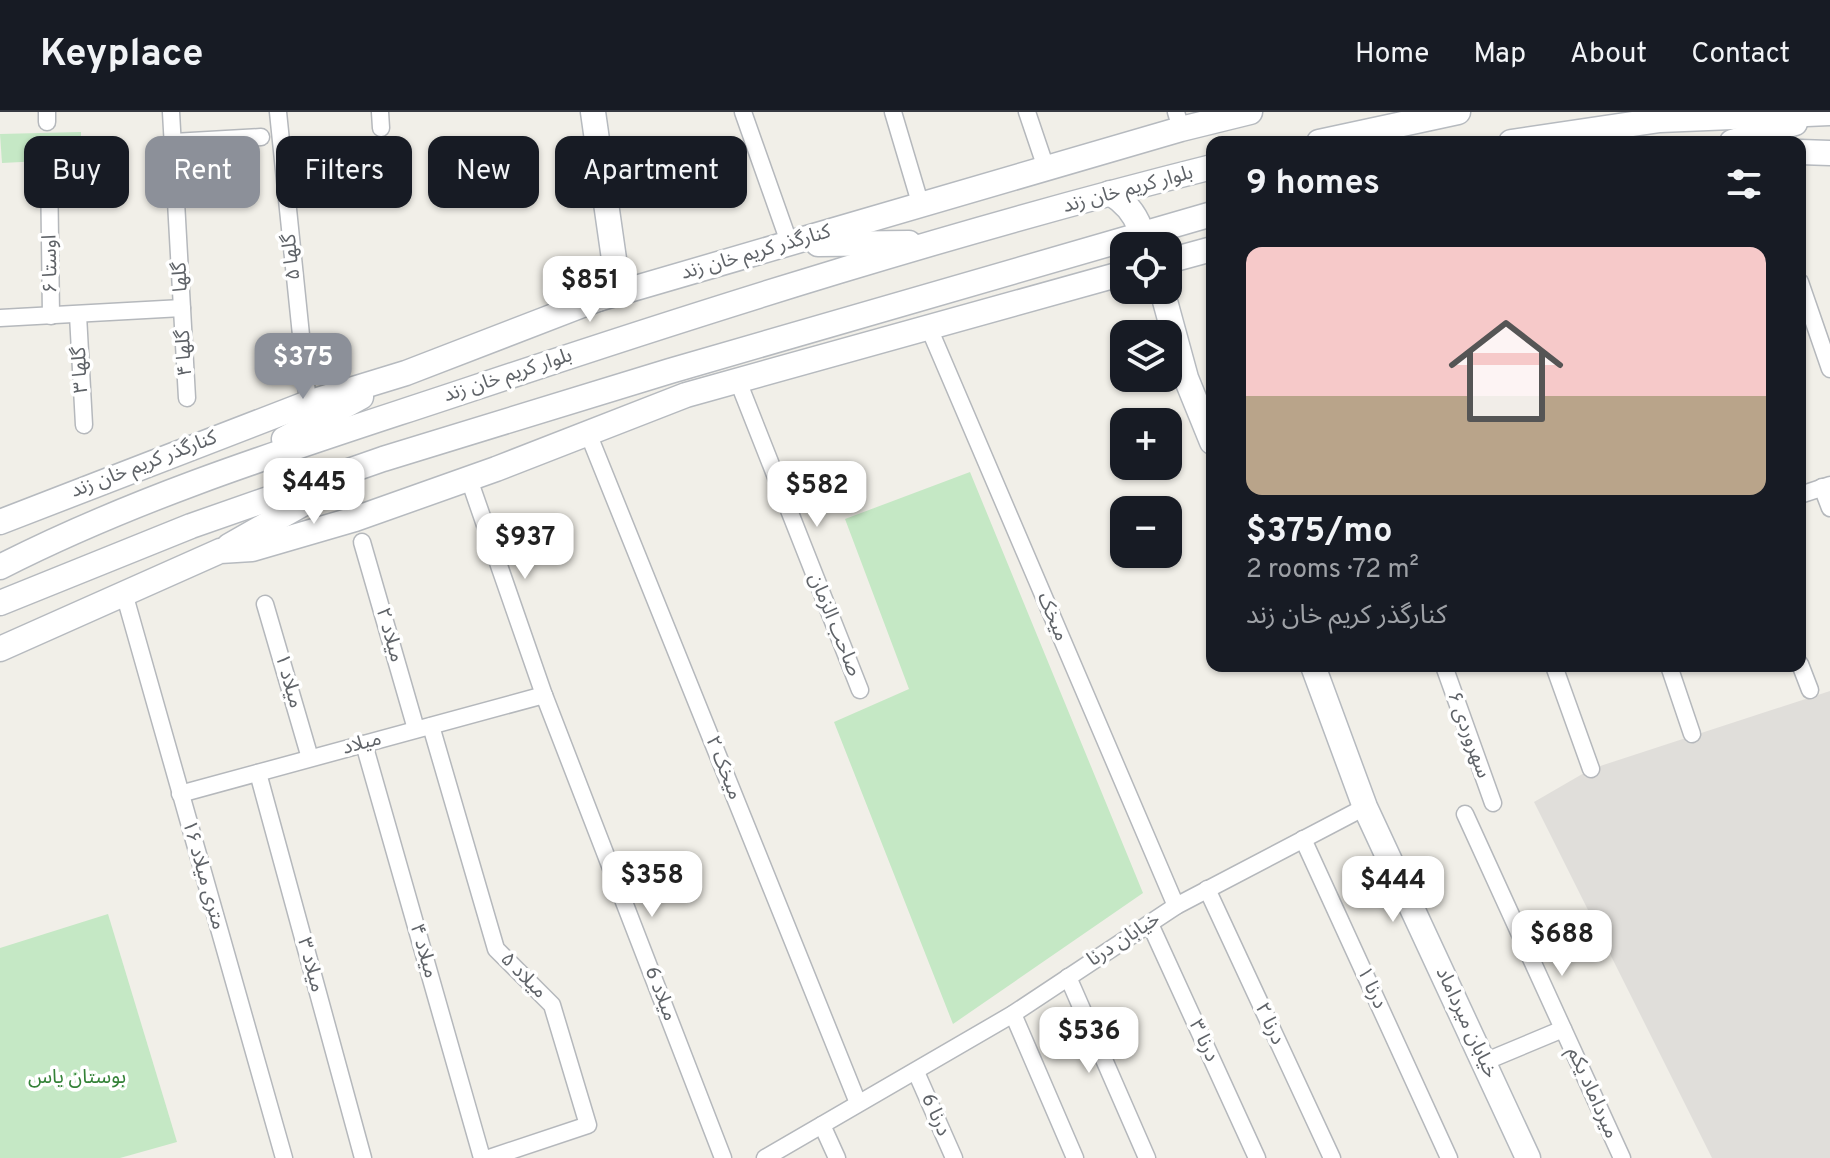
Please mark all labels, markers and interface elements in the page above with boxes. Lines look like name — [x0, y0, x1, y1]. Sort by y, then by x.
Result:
text: Keyplace — [40, 31, 204, 80]
text: Home — [1355, 37, 1429, 73]
text: Map — [1473, 37, 1526, 73]
text: About — [1570, 37, 1647, 73]
text: Contact — [1691, 37, 1790, 73]
chip: Buy — [24, 136, 129, 208]
chip: Rent — [145, 136, 260, 208]
chip: Filters — [276, 136, 412, 208]
chip: New — [428, 136, 539, 208]
chip: Apartment — [555, 136, 747, 208]
street label: بلوار کریم خان زند — [1060, 160, 1196, 220]
icon: filters — [1722, 162, 1766, 206]
text: 9 homes — [1246, 163, 1380, 206]
street label: کنارگذر کریم خان زند — [678, 219, 835, 287]
street label: گلها ۵ — [277, 232, 307, 281]
map controls — [1110, 232, 1182, 568]
button: locate — [1110, 232, 1182, 304]
street label: اوستا ۶ — [37, 234, 65, 294]
pin: $851 — [543, 256, 637, 324]
street label: گلها — [167, 260, 195, 293]
text: $851 — [561, 265, 619, 298]
icon: home — [1434, 299, 1578, 443]
button: layers — [1110, 320, 1182, 392]
street label: گلها ۴ — [171, 328, 199, 377]
pin: $375 — [256, 333, 350, 401]
text: $375 — [273, 342, 333, 375]
street label: بلوار کریم خان زند — [440, 343, 576, 409]
street label: گلها ۳ — [67, 345, 95, 394]
button: + — [1110, 408, 1182, 480]
street label: کنارگذر کریم خان زند — [67, 425, 222, 505]
pin: $445 — [267, 458, 361, 526]
pin: $582 — [770, 461, 864, 529]
text: $445 — [282, 467, 347, 500]
text: $582 — [785, 470, 849, 503]
button: − — [1110, 496, 1182, 568]
text: $375/mo — [1246, 511, 1392, 554]
pin: $937 — [478, 513, 572, 581]
text: $937 — [495, 522, 555, 555]
text: 2 rooms · 72 m² — [1246, 554, 1419, 587]
street label: صاحب الزمان — [801, 569, 867, 681]
street label: میخک — [1030, 589, 1074, 645]
text: کنارگذر کریم خان زند — [1246, 600, 1447, 633]
street label: میلاد ۲ — [369, 605, 409, 665]
street label: میلاد ۱ — [268, 651, 308, 711]
street label: سهروردی ۶ — [1440, 688, 1496, 782]
street label: میلاد — [340, 726, 384, 762]
street label: میخک ۲ — [699, 732, 747, 804]
street label: ۱۶ متری میلاد — [175, 817, 231, 933]
pin: $358 — [605, 851, 699, 919]
pin: $444 — [1346, 856, 1440, 924]
text: $358 — [620, 860, 684, 893]
text: $444 — [1360, 865, 1426, 898]
street label: خیابان درنا — [1082, 907, 1166, 973]
pin: $688 — [1515, 910, 1609, 978]
text: $688 — [1530, 919, 1594, 952]
street label: میلاد ۴ — [403, 921, 443, 981]
street label: میلاد ۳ — [290, 935, 330, 995]
street label: میلاد ۵ — [494, 947, 552, 1005]
street label: میلاد 6 — [638, 963, 682, 1025]
street label: درنا ۱ — [1350, 963, 1392, 1013]
street label: خیابان میرداماد — [1429, 963, 1503, 1083]
street label: درنا ۲ — [1248, 999, 1290, 1049]
pin: $536 — [1042, 1007, 1136, 1075]
text: $536 — [1057, 1016, 1121, 1049]
street label: درنا ۳ — [1182, 1016, 1224, 1066]
street label: میرداماد یکم — [1560, 1043, 1624, 1143]
park label: بوستان یاس — [28, 1065, 126, 1091]
street label: درنا 6 — [914, 1090, 956, 1140]

